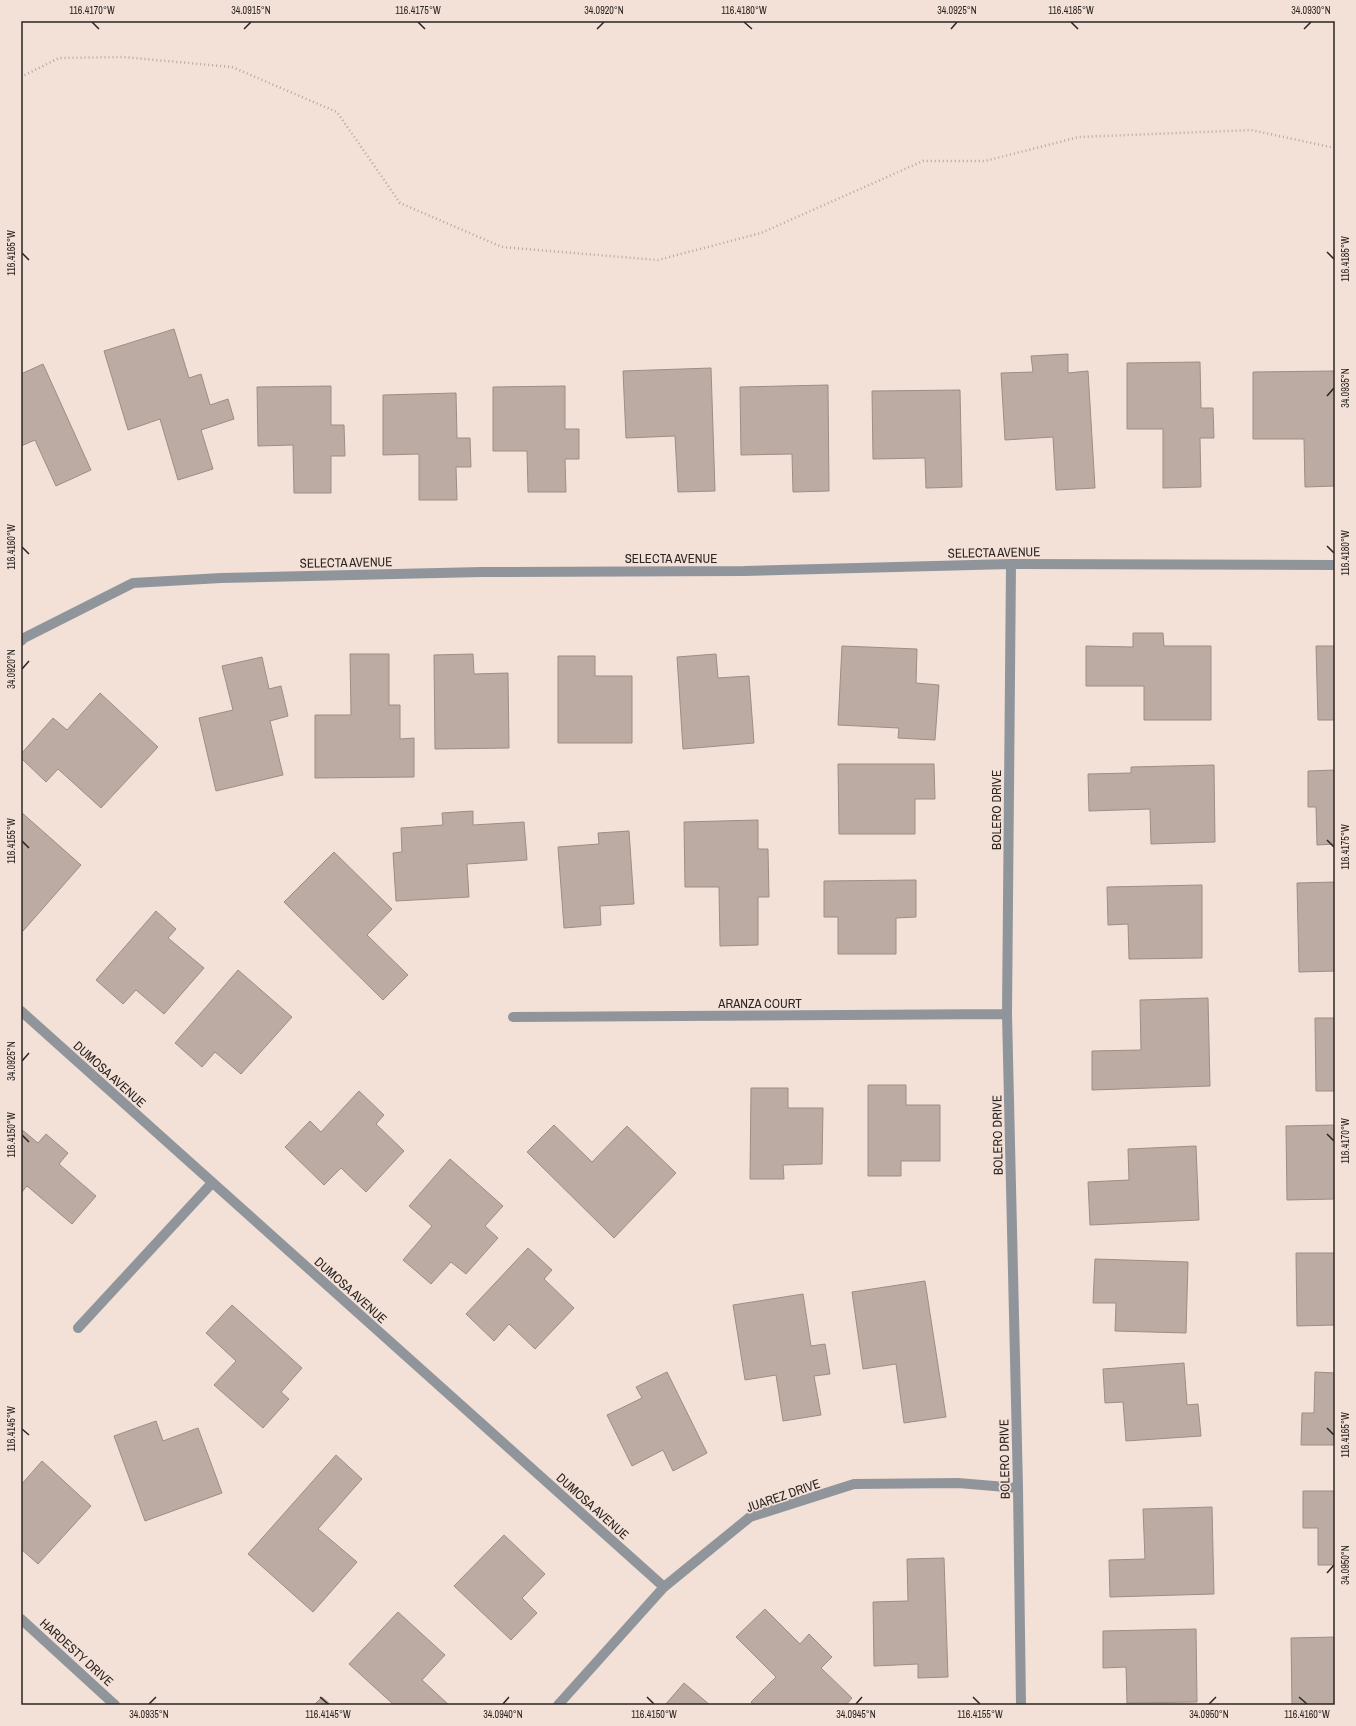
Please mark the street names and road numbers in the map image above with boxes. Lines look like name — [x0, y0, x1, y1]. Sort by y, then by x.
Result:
street label: SELECTA AVENUE — [948, 543, 1040, 562]
street label: SELECTA AVENUE — [625, 550, 717, 567]
street label: SELECTA AVENUE — [300, 553, 392, 572]
street label: BOLERO DRIVE — [988, 770, 1005, 850]
street label: ARANZA COURT — [717, 995, 802, 1012]
street label: DUMOSA AVENUE — [70, 1037, 149, 1111]
street label: BOLERO DRIVE — [988, 1095, 1007, 1175]
street label: DUMOSA AVENUE — [311, 1253, 390, 1327]
street label: BOLERO DRIVE — [995, 1419, 1014, 1499]
street label: DUMOSA AVENUE — [553, 1469, 632, 1543]
street label: JUAREZ DRIVE — [744, 1475, 822, 1516]
street label: HARDESTY DRIVE — [36, 1615, 117, 1690]

